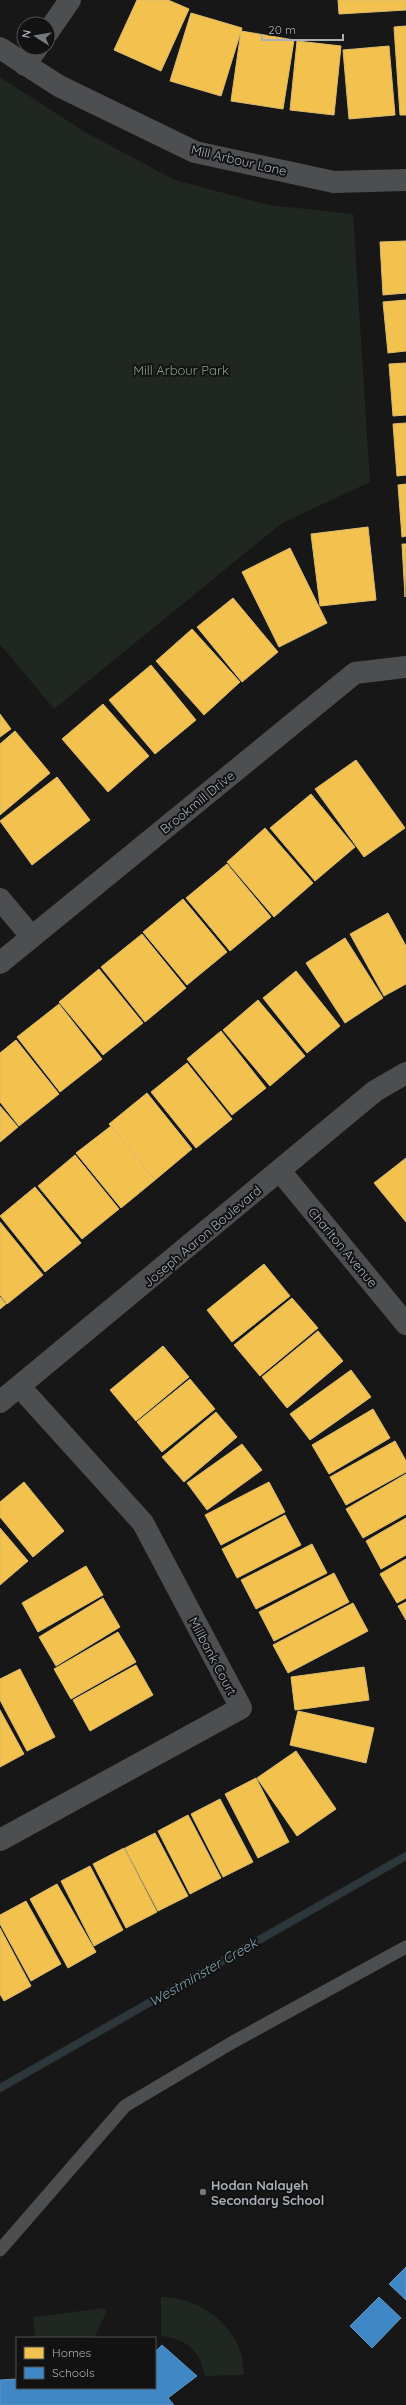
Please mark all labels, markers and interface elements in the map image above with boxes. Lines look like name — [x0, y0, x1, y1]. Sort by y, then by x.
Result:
north arrow — [16, 16, 56, 56]
scale bar — [262, 16, 343, 42]
text: 20 m — [268, 22, 296, 37]
text: N — [19, 29, 34, 39]
street label: Mill Arbour Lane — [190, 141, 288, 179]
park label: Mill Arbour Park — [133, 362, 229, 378]
street label: Brookmill Drive — [156, 767, 238, 837]
street label: Joseph Aaron Boulevard — [140, 1182, 264, 1290]
street label: Charlton Avenue — [305, 1204, 381, 1290]
street label: Millbank Court — [186, 1614, 240, 1698]
water label: Westminster Creek — [146, 1933, 262, 2010]
place label: Hodan Nalayeh Secondary School — [211, 2177, 324, 2208]
marker: Hodan Nalayeh Secondary School — [198, 2187, 208, 2197]
legend — [16, 2337, 156, 2389]
text: Homes — [52, 2345, 92, 2360]
text: Schools — [52, 2365, 95, 2380]

